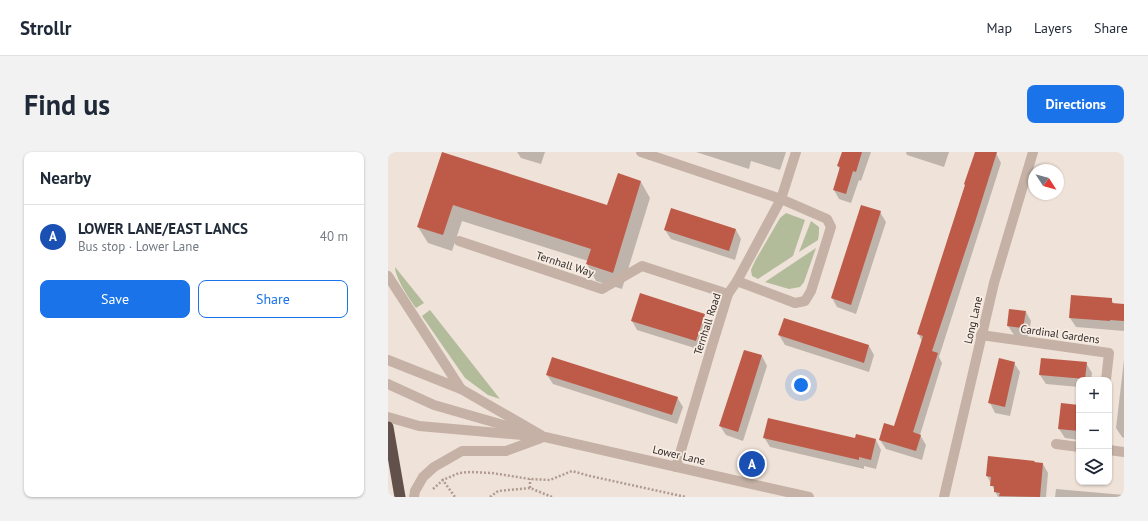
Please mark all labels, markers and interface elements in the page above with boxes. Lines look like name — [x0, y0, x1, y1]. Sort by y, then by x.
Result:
text: Strollr — [20, 16, 71, 40]
text: Map — [986, 19, 1012, 37]
text: Layers — [1034, 19, 1072, 37]
text: Share — [1094, 19, 1128, 37]
button: Directions — [1027, 85, 1124, 123]
text: Find us — [24, 86, 110, 123]
north arrow — [1028, 164, 1064, 200]
text: Nearby — [40, 167, 91, 189]
text: LOWER LANE/EAST LANCS — [78, 219, 248, 238]
text: A — [49, 228, 57, 245]
text: 40 m — [320, 228, 348, 245]
text: Bus stop · Lower Lane — [78, 238, 199, 255]
street label: Ternhall Way — [534, 248, 596, 280]
button: Save — [40, 280, 190, 318]
button: Share — [198, 280, 348, 318]
street label: Ternhall Road — [690, 291, 724, 357]
street label: Long Lane — [961, 294, 985, 345]
street label: Cardinal Gardens — [1019, 322, 1101, 347]
your location — [791, 375, 811, 395]
map controls — [1076, 377, 1112, 485]
button: + — [1076, 377, 1112, 413]
button: − — [1076, 413, 1112, 449]
street label: Lower Lane — [651, 442, 707, 468]
pin: A — [739, 449, 765, 479]
button: layers — [1076, 449, 1112, 485]

